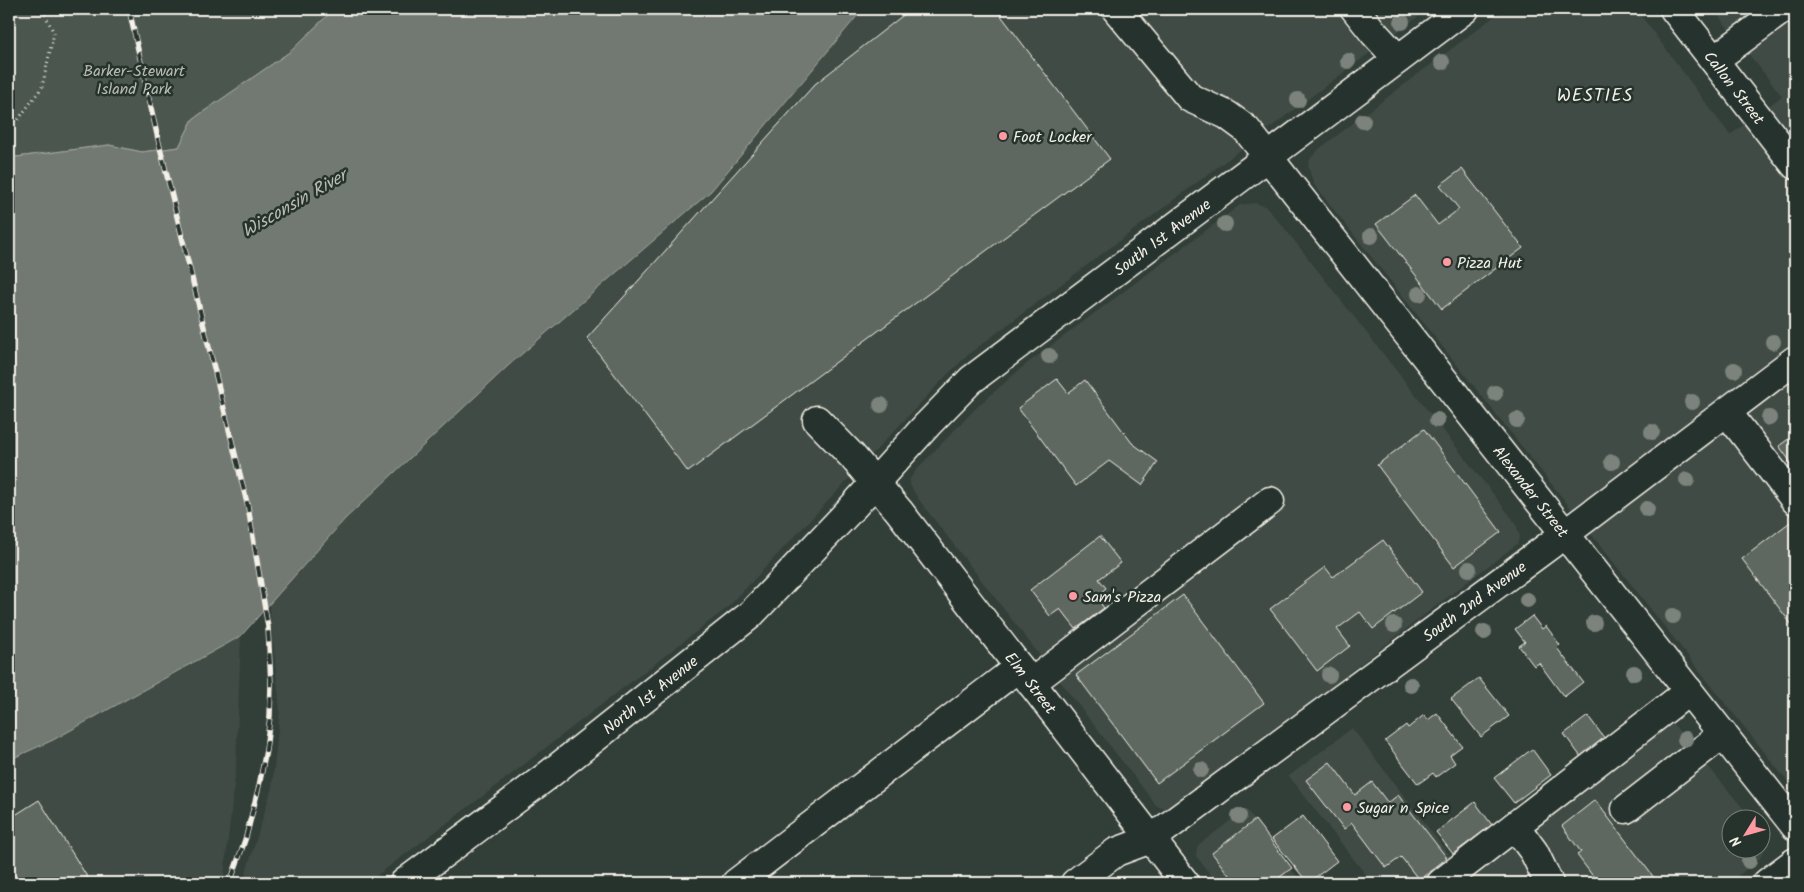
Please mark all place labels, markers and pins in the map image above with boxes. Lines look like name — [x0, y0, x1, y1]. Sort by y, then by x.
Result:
place label: Foot Locker — [1013, 125, 1093, 150]
marker: Foot Locker — [997, 130, 1009, 142]
place label: Pizza Hut — [1457, 251, 1523, 276]
marker: Pizza Hut — [1441, 256, 1453, 268]
place label: Sam's Pizza — [1083, 585, 1161, 610]
marker: Sam's Pizza — [1067, 590, 1079, 602]
place label: Sugar n Spice — [1357, 796, 1449, 821]
marker: Sugar n Spice — [1341, 801, 1353, 813]

